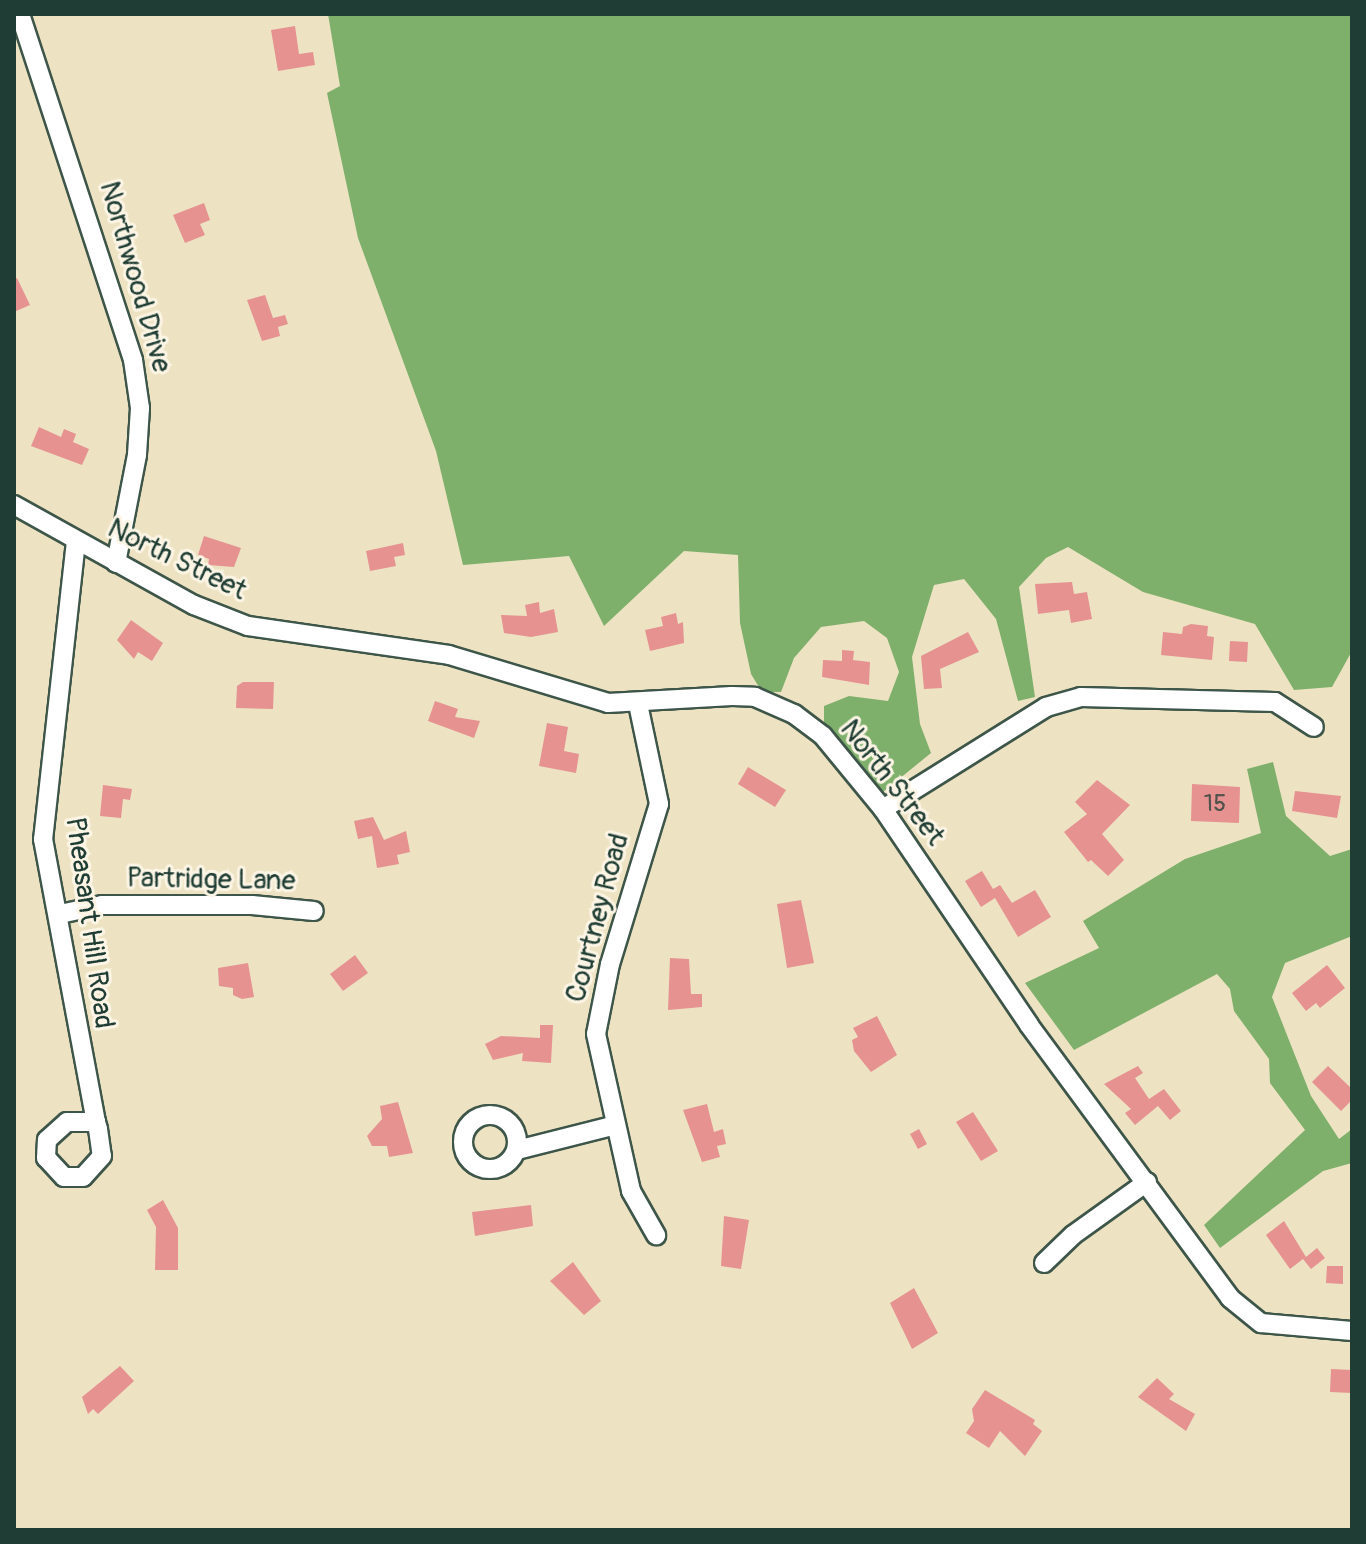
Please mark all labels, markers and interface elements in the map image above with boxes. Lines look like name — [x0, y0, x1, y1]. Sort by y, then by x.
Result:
street label: Northwood Drive — [92, 178, 178, 376]
street label: North Street — [102, 512, 252, 608]
street label: North Street — [832, 713, 952, 853]
house number: 15 — [1204, 790, 1226, 818]
street label: Pheasant Hill Road — [58, 815, 120, 1031]
street label: Courtney Road — [559, 830, 637, 1006]
street label: Partridge Lane — [126, 862, 296, 898]

